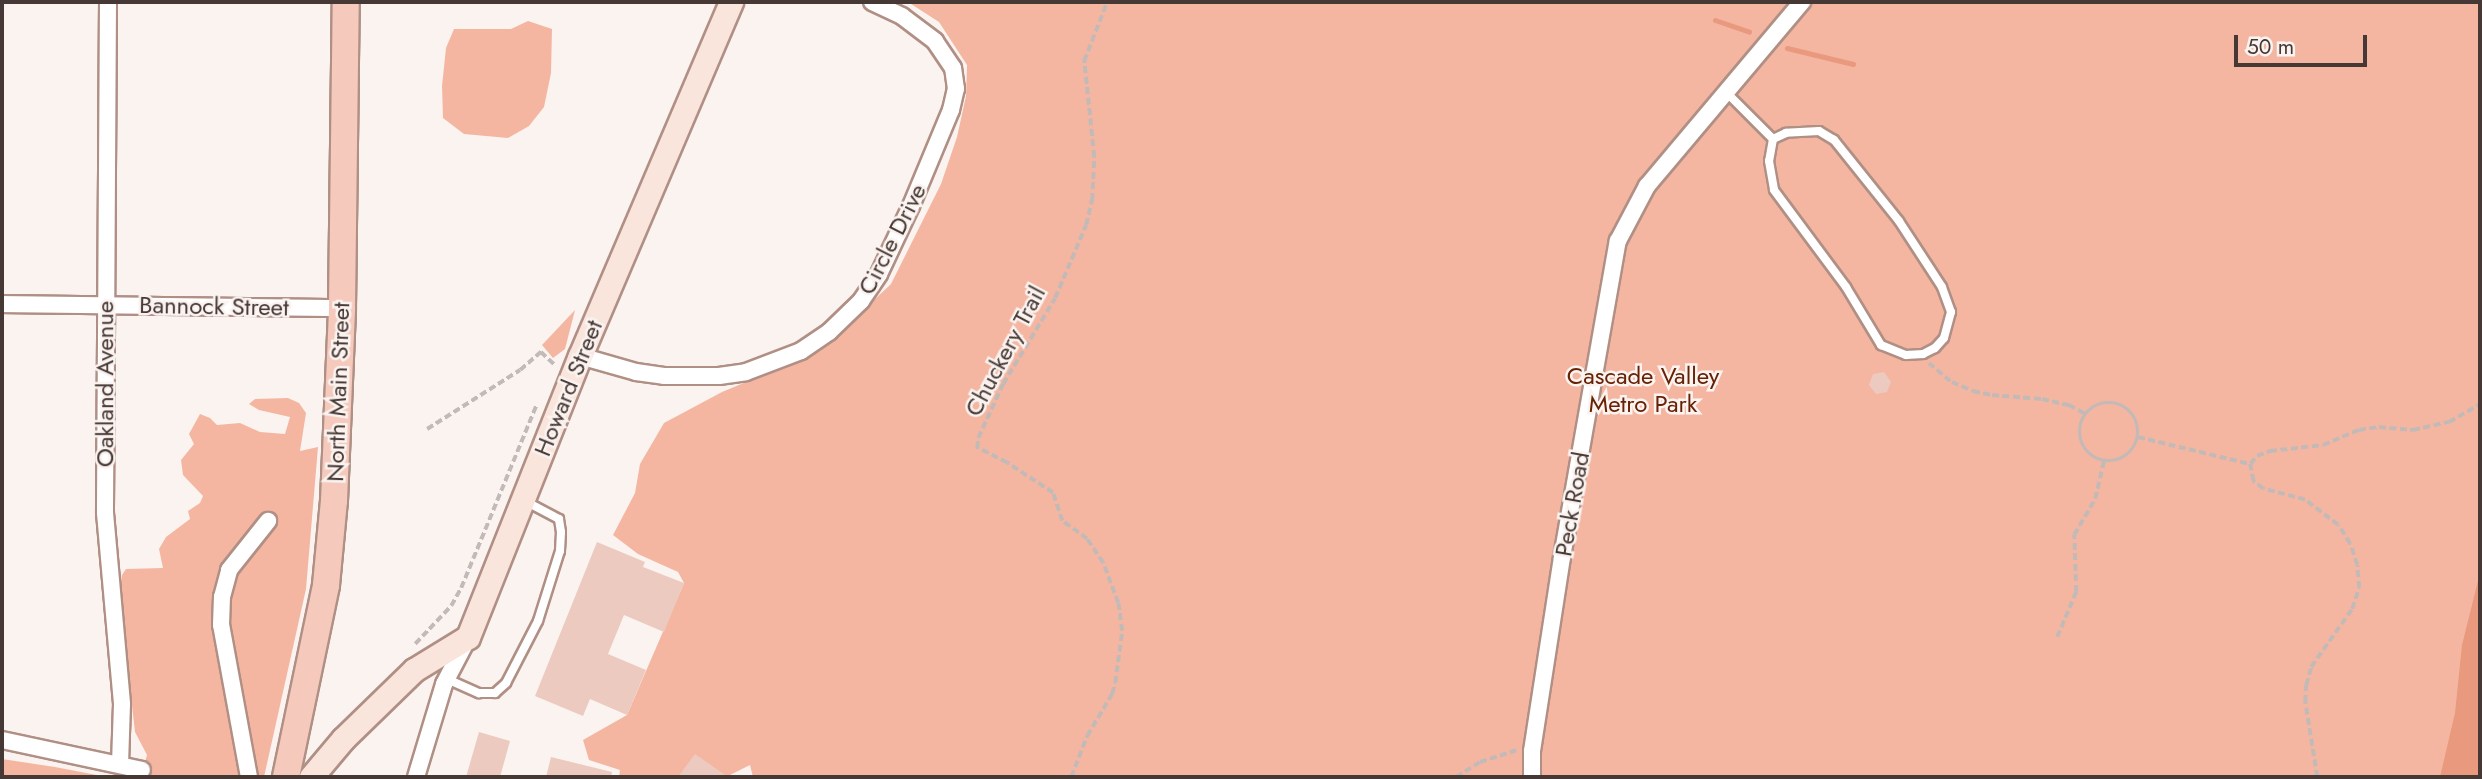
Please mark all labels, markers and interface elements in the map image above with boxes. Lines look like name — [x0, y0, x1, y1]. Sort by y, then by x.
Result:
scale bar — [2237, 21, 2370, 65]
text: 50 m — [2247, 32, 2294, 62]
street label: Circle Drive — [852, 179, 932, 299]
street label: Chuckery Trail — [959, 281, 1051, 421]
street label: Bannock Street — [139, 290, 289, 322]
street label: Oakland Avenue — [91, 301, 119, 467]
street label: North Main Street — [320, 302, 356, 482]
street label: Howard Street — [528, 316, 608, 460]
park label: Cascade Valley Metro Park — [1567, 362, 1719, 418]
street label: Peck Road — [1549, 449, 1595, 559]

